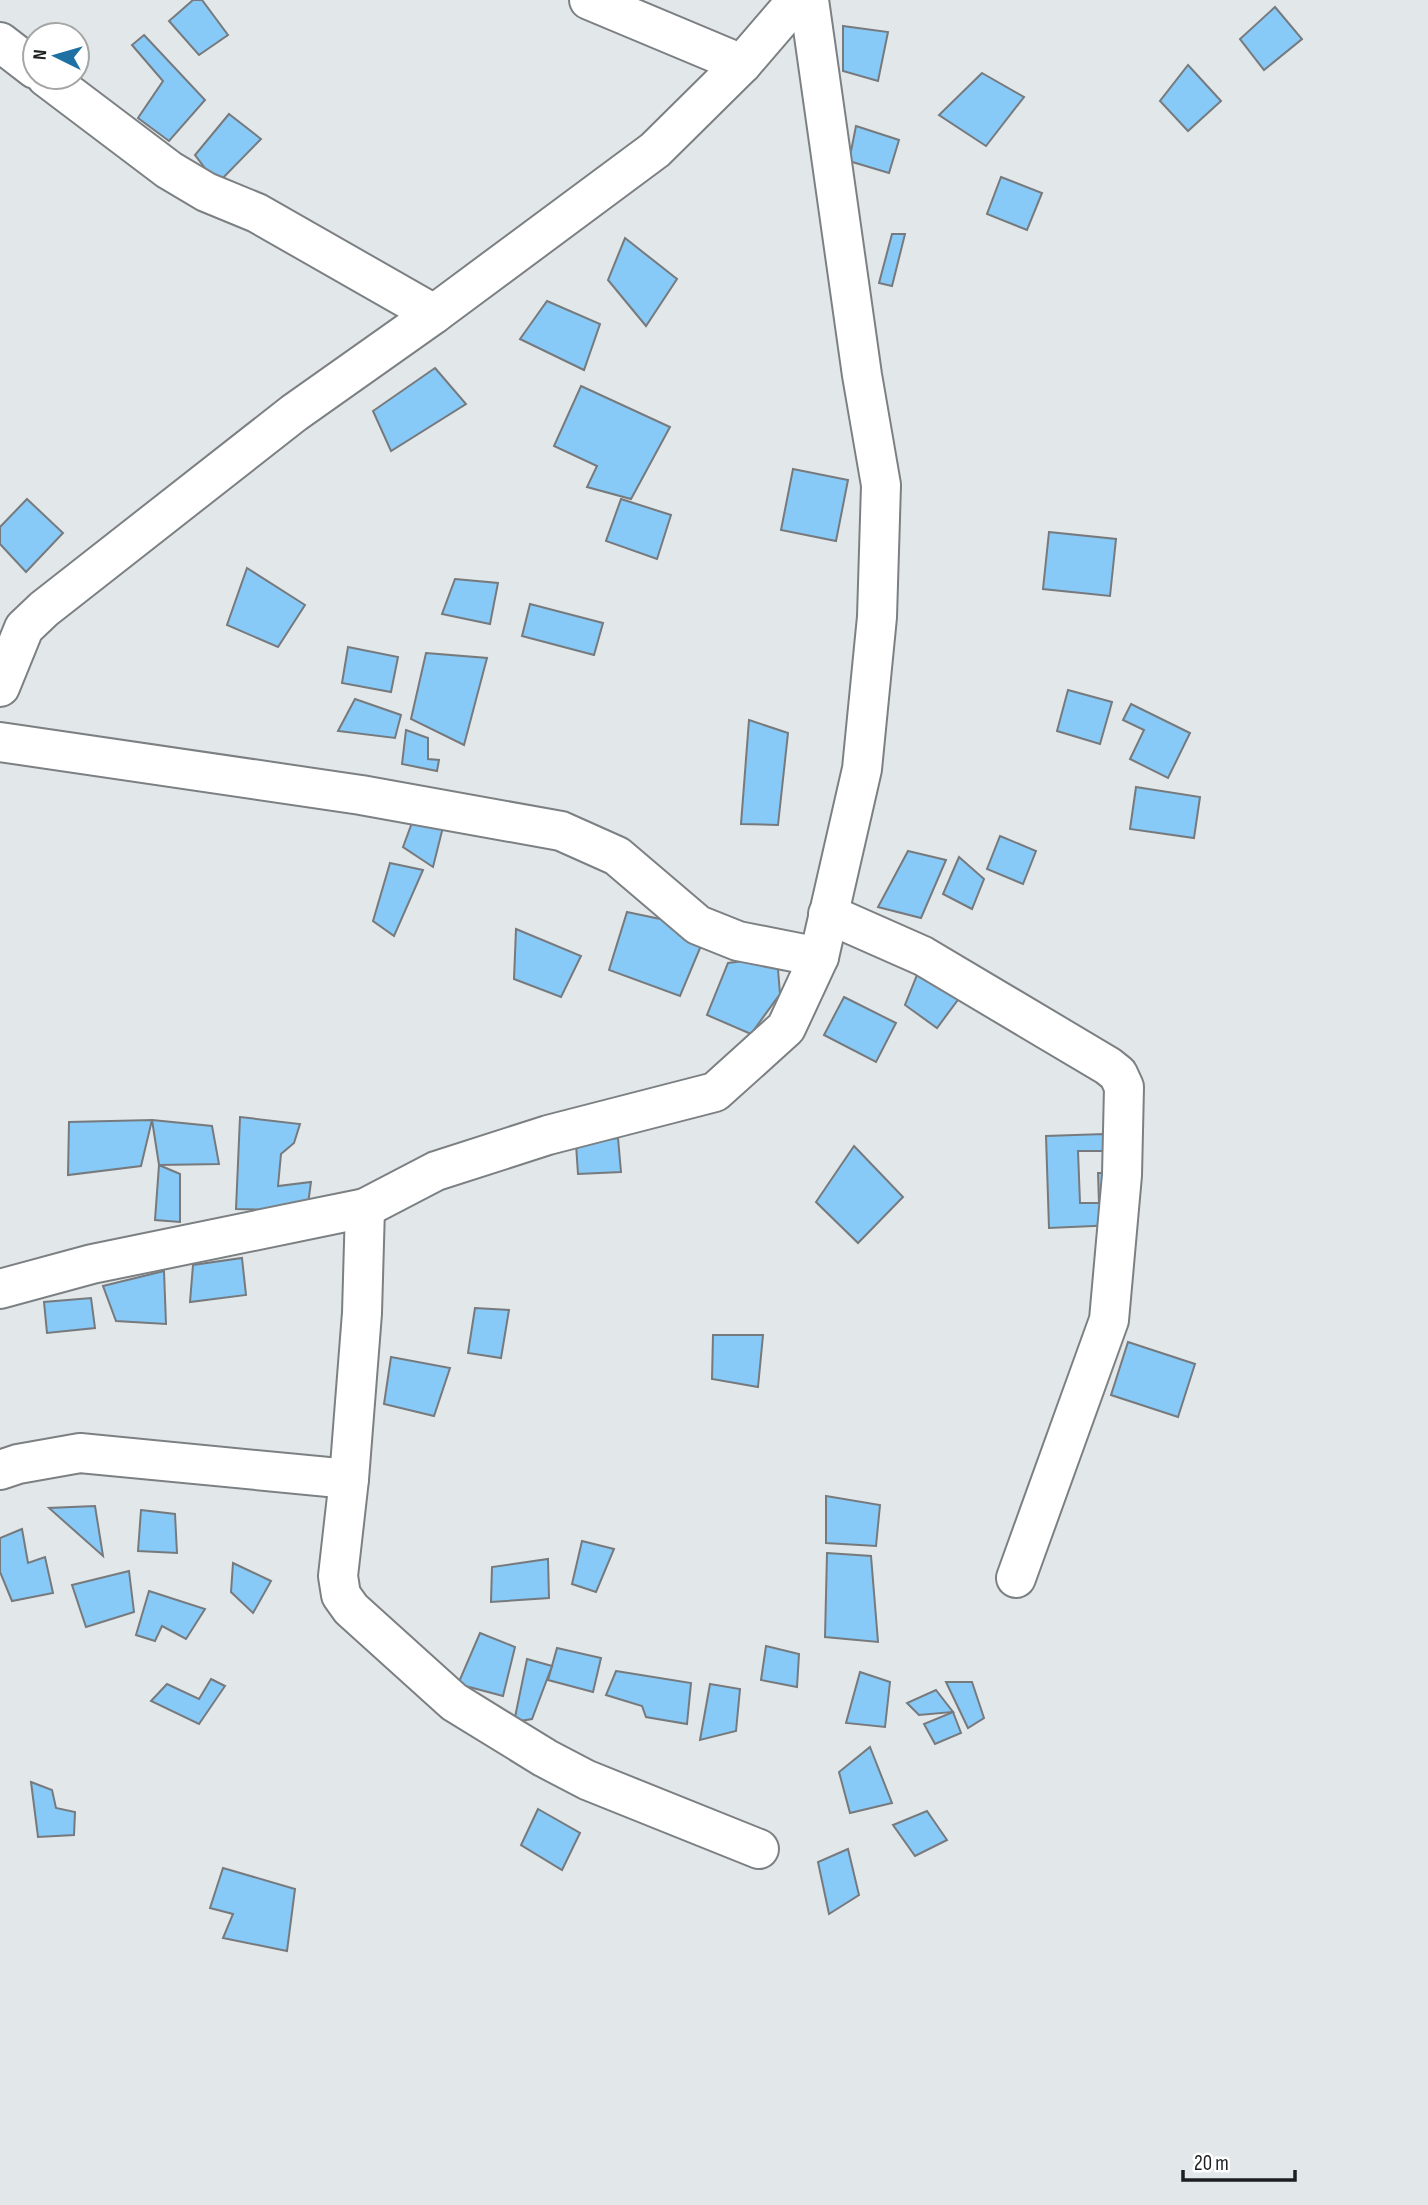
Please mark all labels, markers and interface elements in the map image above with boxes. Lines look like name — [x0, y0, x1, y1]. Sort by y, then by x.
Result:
north arrow — [21, 21, 91, 91]
text: N — [29, 49, 52, 61]
scale bar — [1183, 2138, 1295, 2182]
text: 20 m — [1194, 2151, 1229, 2176]

